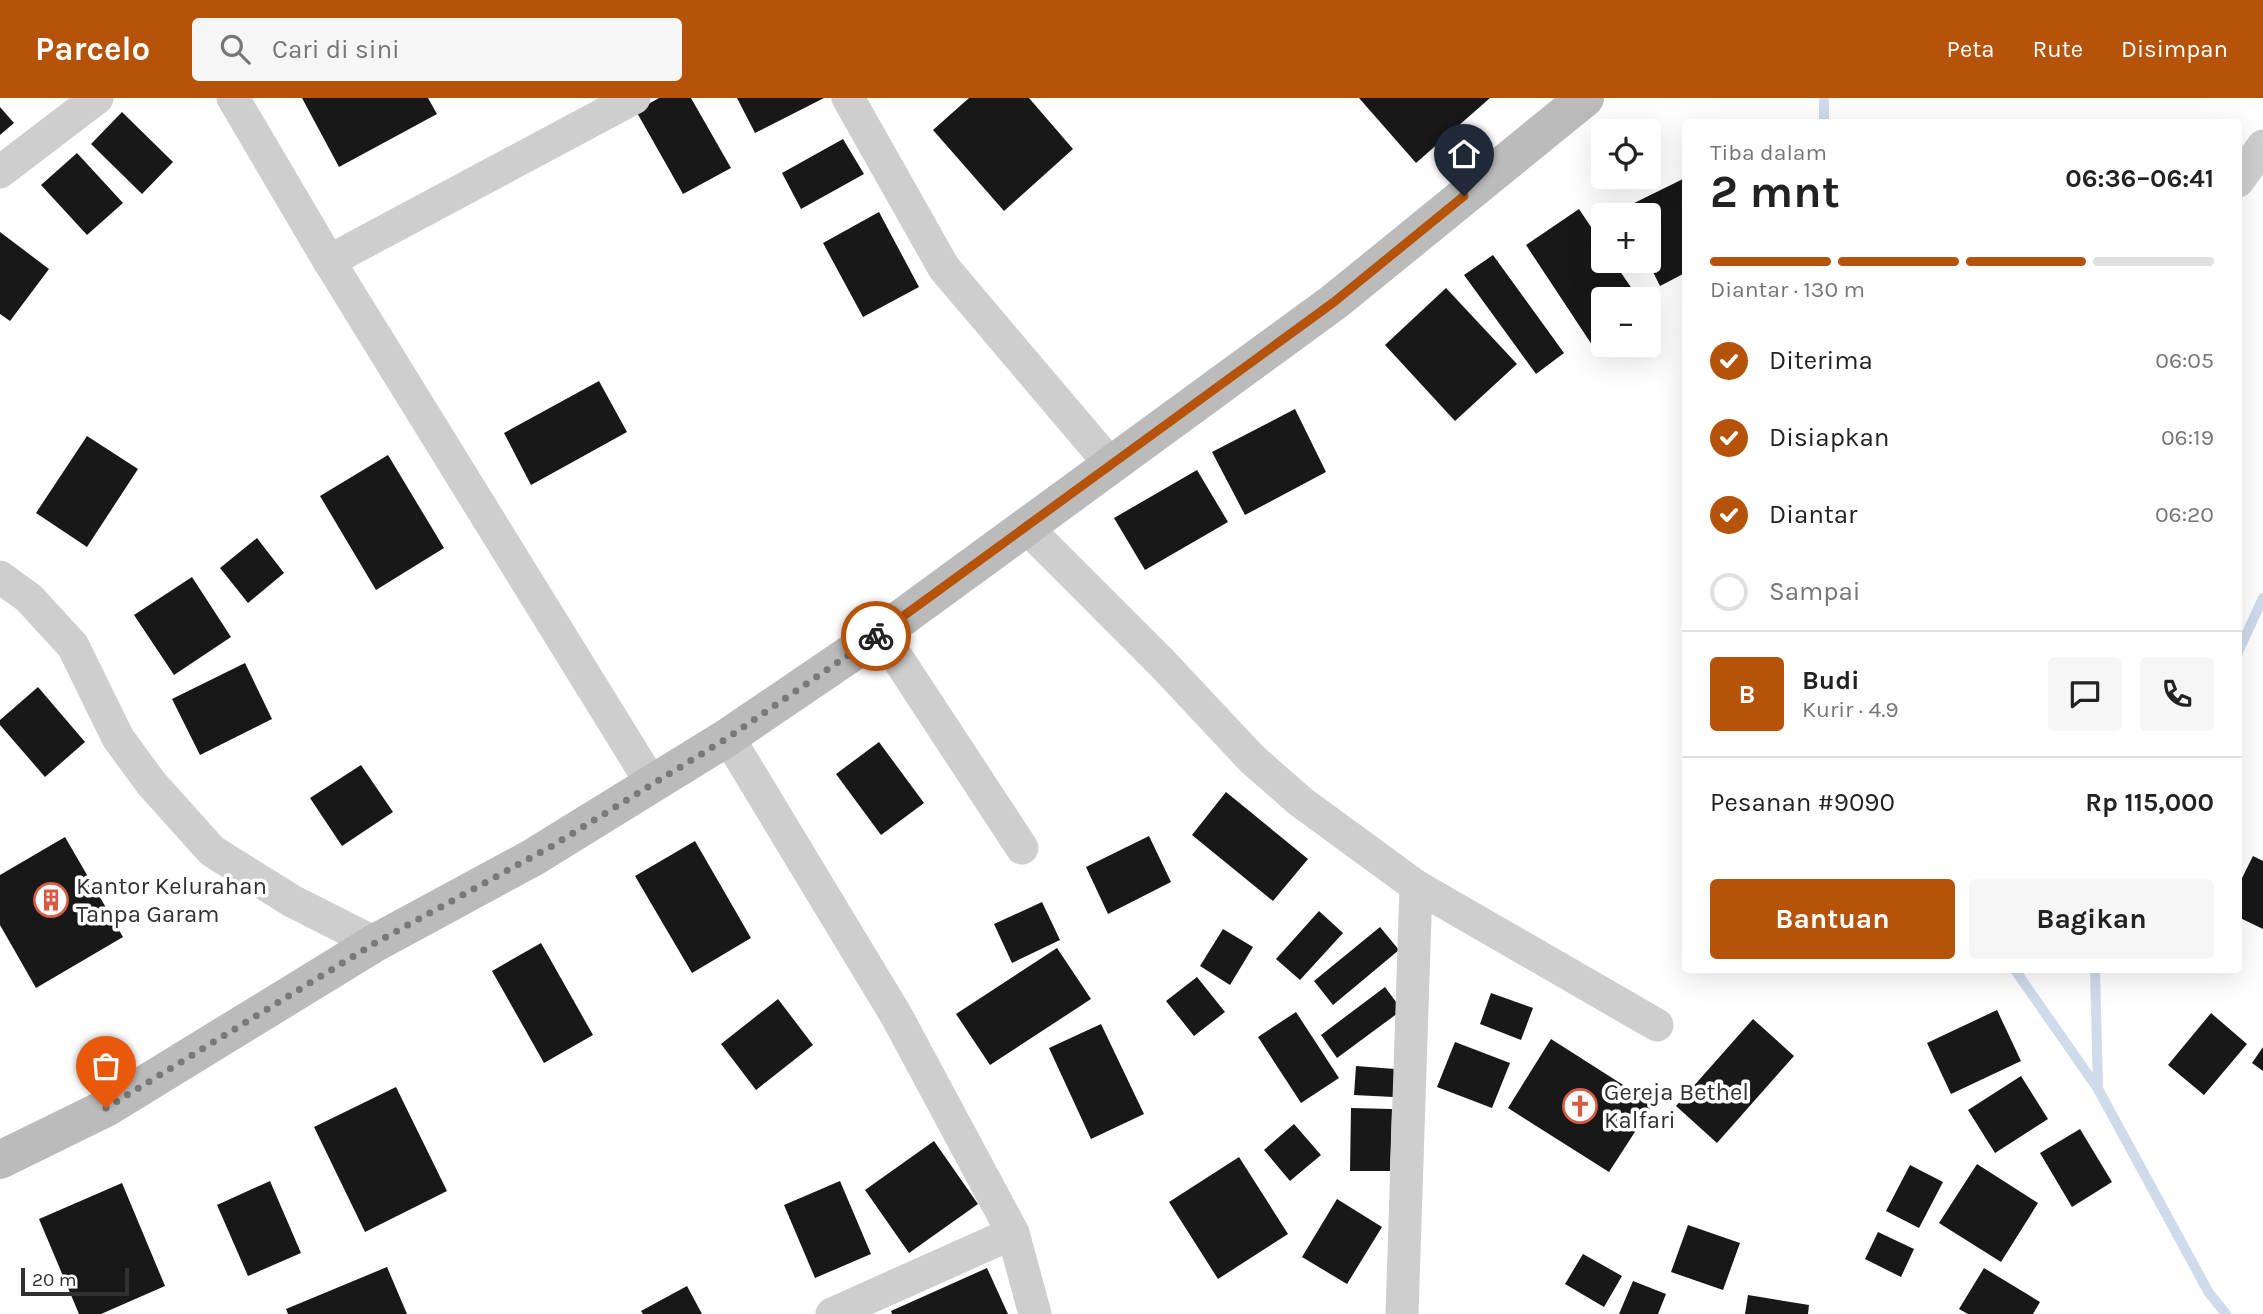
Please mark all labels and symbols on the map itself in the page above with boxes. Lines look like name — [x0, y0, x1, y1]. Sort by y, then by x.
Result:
pin — [1434, 124, 1494, 196]
courier — [841, 601, 911, 671]
place label: Kantor Kelurahan Tanpa Garam — [76, 872, 267, 928]
building icon: Kantor Kelurahan Tanpa Garam — [32, 881, 70, 919]
pin — [76, 1036, 136, 1108]
place label: Gereja Bethel Kalfari — [1604, 1078, 1749, 1134]
church icon: Gereja Bethel Kalfari — [1561, 1087, 1599, 1125]
scale bar — [21, 1265, 130, 1297]

